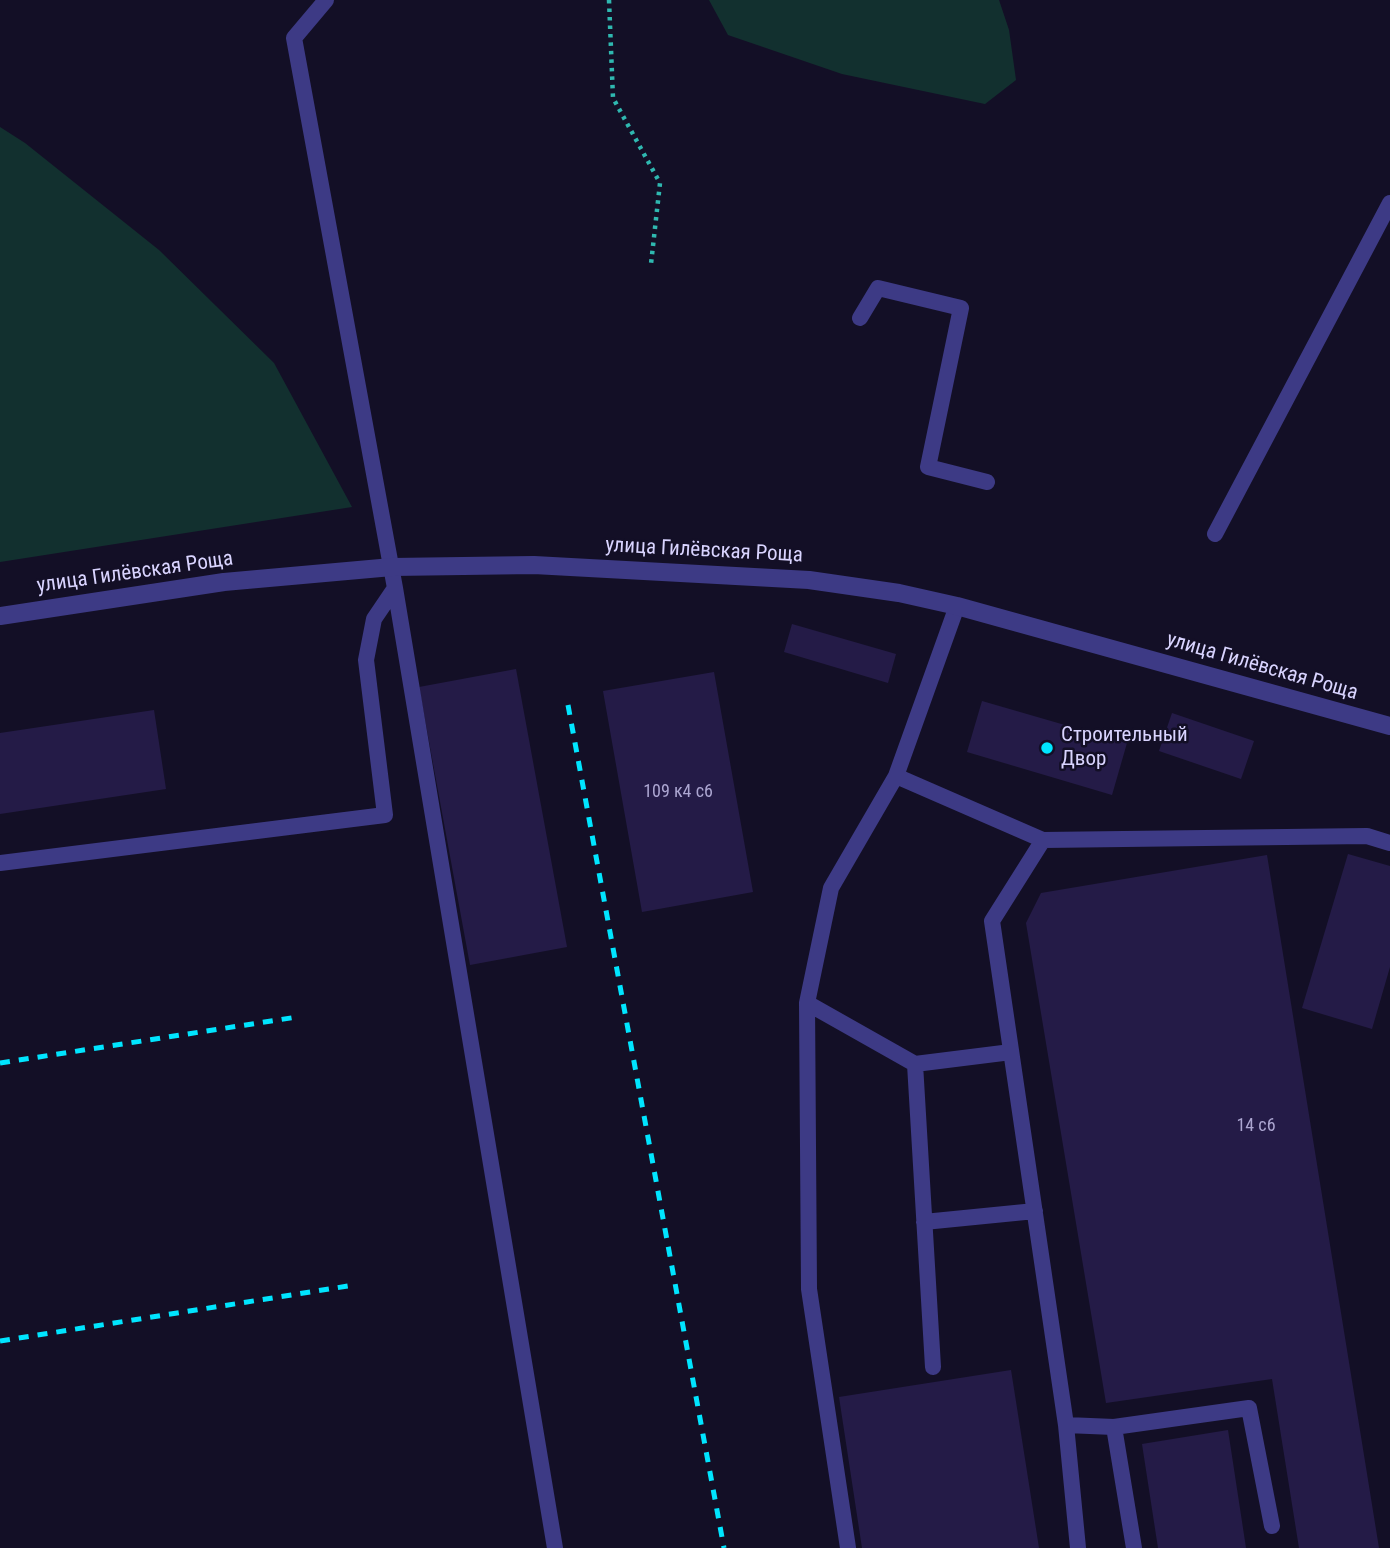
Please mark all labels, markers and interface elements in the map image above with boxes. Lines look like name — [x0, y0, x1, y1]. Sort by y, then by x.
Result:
street label: улица Гилёвская Роща — [605, 533, 803, 569]
street label: улица Гилёвская Роща — [35, 547, 235, 599]
street label: улица Гилёвская Роща — [1164, 628, 1360, 706]
place label: Строительный Двор — [1061, 723, 1188, 773]
marker: Строительный Двор — [1039, 740, 1055, 756]
house number: 109 к4 с6 — [643, 781, 713, 803]
house number: 14 с6 — [1236, 1115, 1276, 1137]

